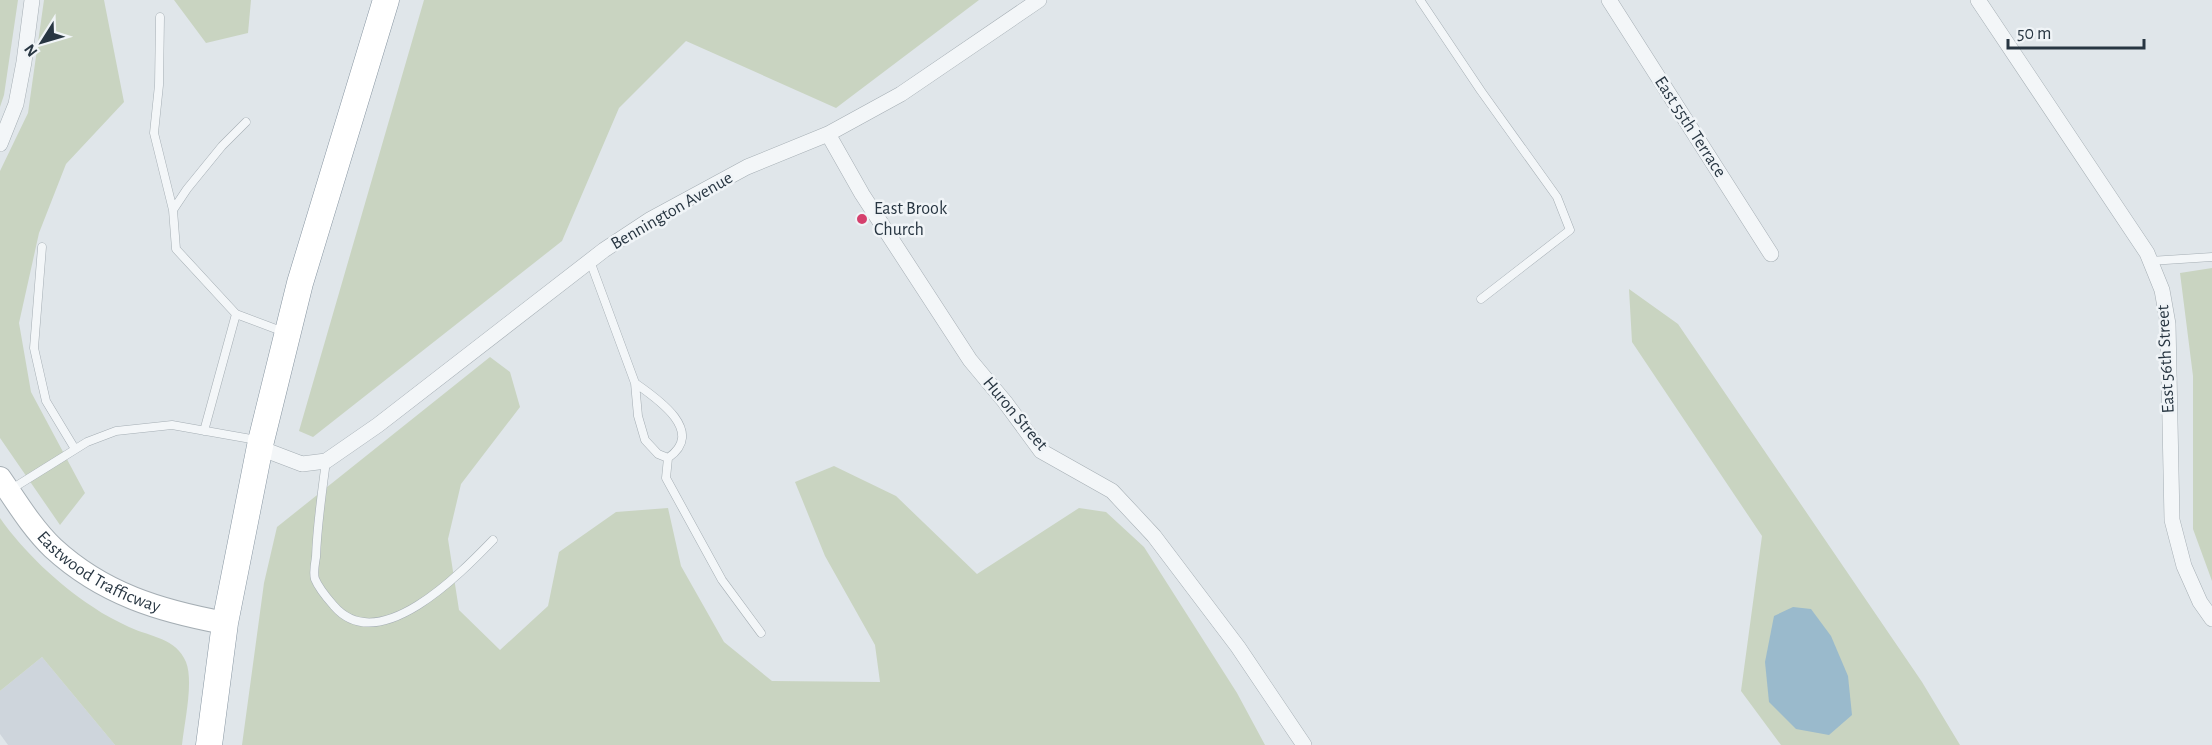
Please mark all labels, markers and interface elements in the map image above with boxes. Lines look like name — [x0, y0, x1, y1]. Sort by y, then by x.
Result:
north arrow — [12, 12, 72, 72]
scale bar — [2008, 12, 2144, 50]
text: 50 m — [2017, 25, 2051, 43]
text: N — [21, 41, 41, 60]
street label: East 55th Terrace — [1651, 73, 1729, 181]
street label: Bennington Avenue — [608, 169, 736, 253]
place label: East Brook Church — [874, 200, 948, 239]
marker: East Brook Church — [855, 212, 869, 226]
street label: East 56th Street — [2154, 304, 2178, 414]
street label: Huron Street — [979, 374, 1051, 455]
street label: Eastwood Trafficway — [33, 528, 163, 616]

